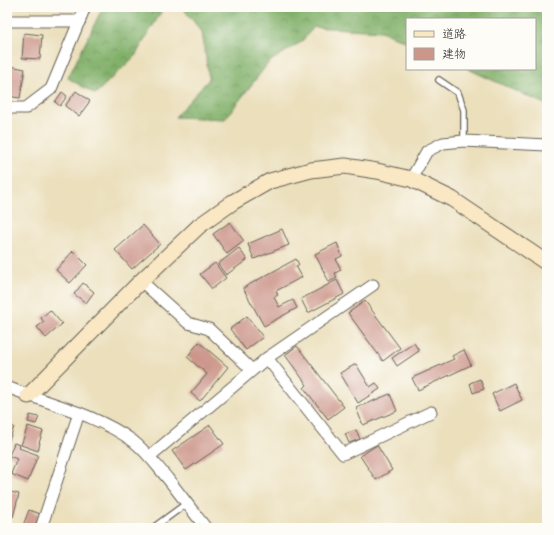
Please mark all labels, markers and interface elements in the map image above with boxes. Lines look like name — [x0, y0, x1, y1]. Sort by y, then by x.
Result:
legend — [406, 18, 536, 70]
text: 道路 — [442, 27, 466, 41]
text: 建物 — [442, 47, 466, 61]

